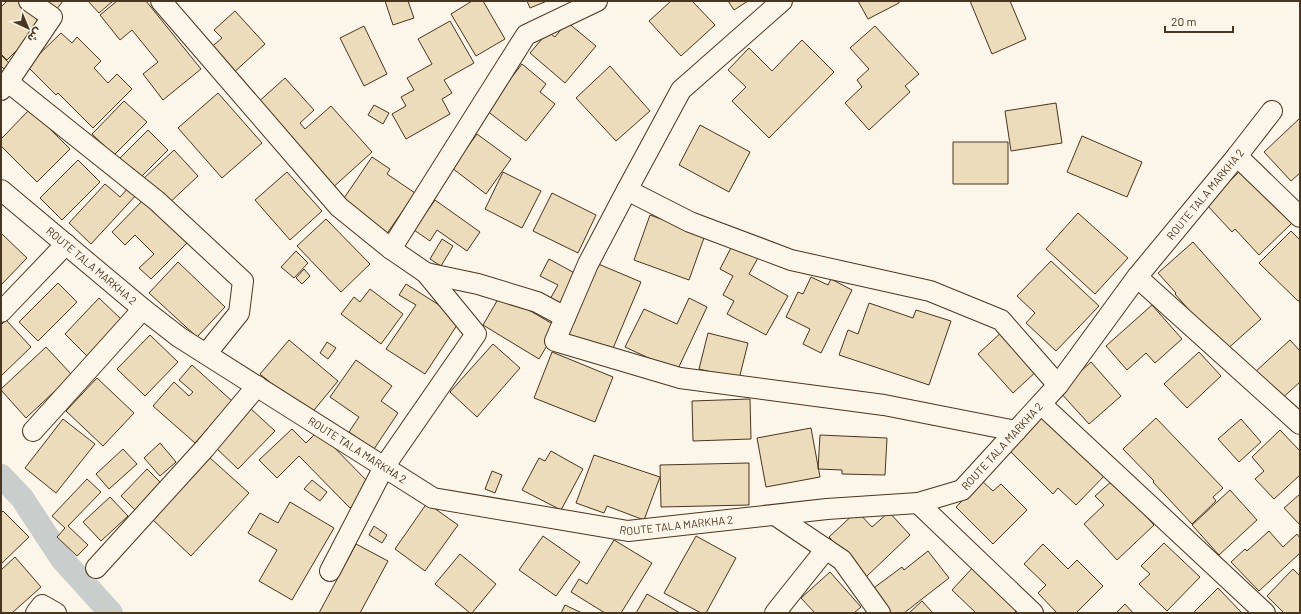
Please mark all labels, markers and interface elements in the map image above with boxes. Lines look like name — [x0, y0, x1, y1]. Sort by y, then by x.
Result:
north arrow — [8, 8, 48, 48]
scale bar — [1165, 8, 1233, 34]
text: 20 m — [1171, 14, 1197, 28]
text: ش — [25, 25, 45, 45]
street label: ROUTE TALA MARKHA 2 — [1164, 146, 1246, 242]
street label: ROUTE TALA MARKHA 2 — [44, 224, 140, 307]
street label: ROUTE TALA MARKHA 2 — [958, 399, 1045, 492]
street label: ROUTE TALA MARKHA 2 — [306, 414, 409, 486]
street label: ROUTE TALA MARKHA 2 — [619, 512, 734, 537]

